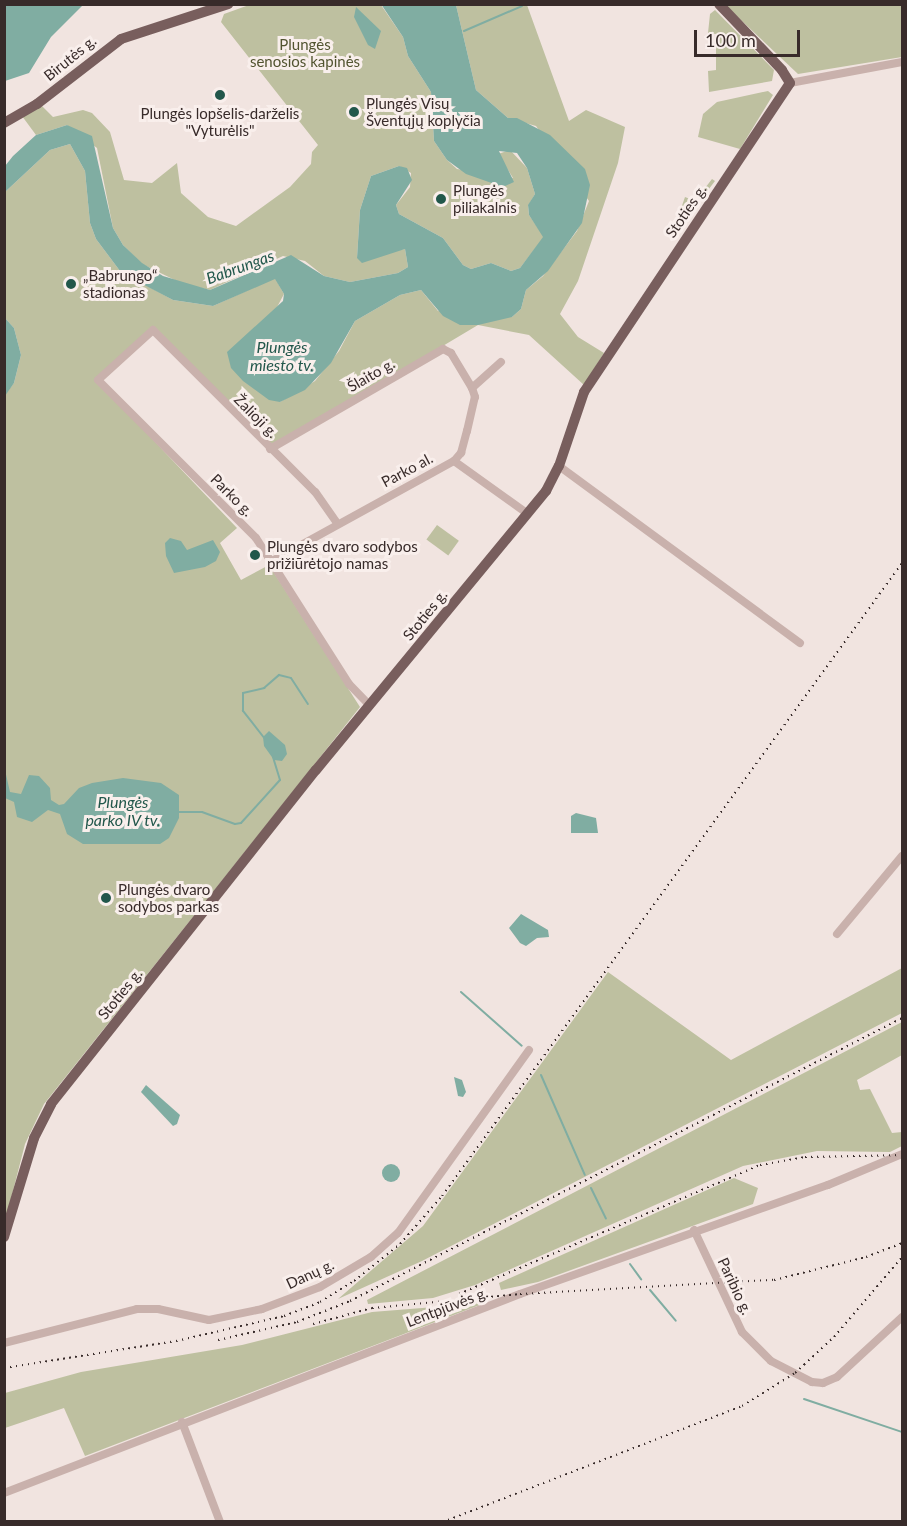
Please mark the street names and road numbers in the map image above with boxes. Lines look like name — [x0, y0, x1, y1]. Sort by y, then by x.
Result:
street label: Birutės g. — [40, 32, 100, 84]
street label: Stoties g. — [662, 181, 710, 241]
street label: Šlaito g. — [344, 354, 398, 396]
street label: Žalioji g. — [230, 390, 282, 442]
street label: Parko al. — [378, 449, 436, 491]
street label: Parko g. — [207, 470, 257, 520]
street label: Stoties g. — [399, 586, 451, 644]
street label: Stoties g. — [94, 965, 146, 1023]
street label: Danų g. — [283, 1255, 337, 1293]
street label: Paribio g. — [714, 1255, 756, 1317]
street label: Lentpjūvės g. — [404, 1283, 490, 1331]

